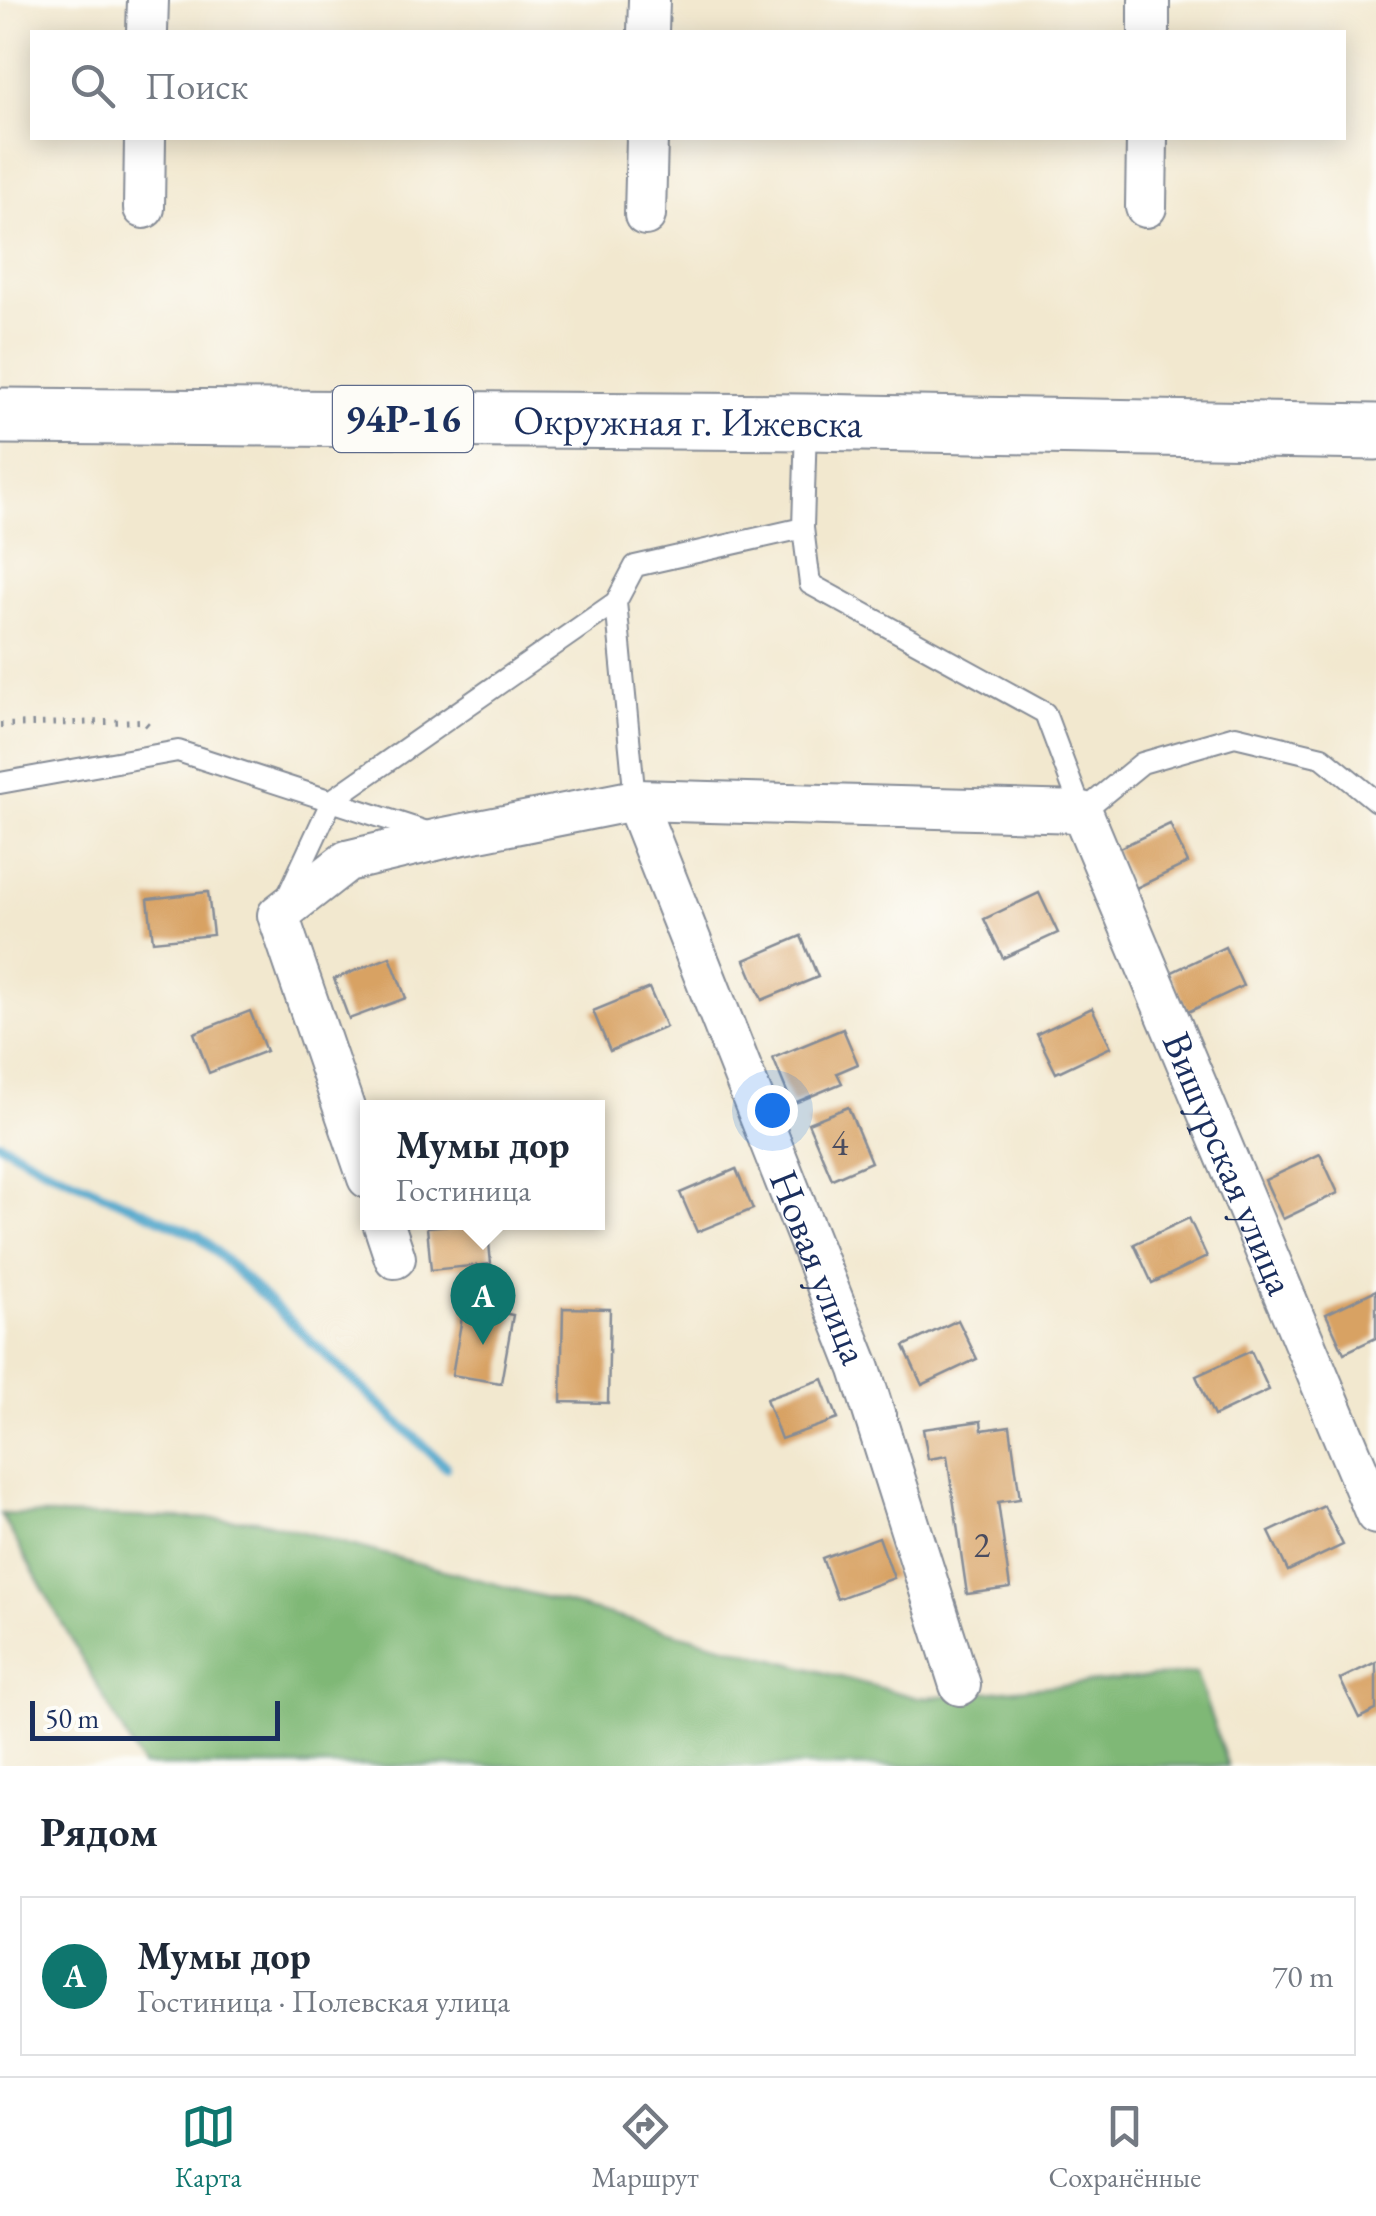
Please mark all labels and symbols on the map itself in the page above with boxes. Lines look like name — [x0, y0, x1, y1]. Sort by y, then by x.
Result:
road number: 94Р-16 — [333, 386, 473, 452]
street label: Окружная г. Ижевска — [513, 394, 863, 449]
street label: Вишурская улица — [1151, 1024, 1307, 1303]
your location — [747, 1085, 798, 1136]
house number: 4 — [832, 1120, 849, 1165]
street label: Новая улица — [758, 1162, 881, 1371]
pin: A — [450, 1262, 516, 1345]
house number: 2 — [974, 1522, 991, 1567]
scale bar — [30, 1696, 280, 1740]

